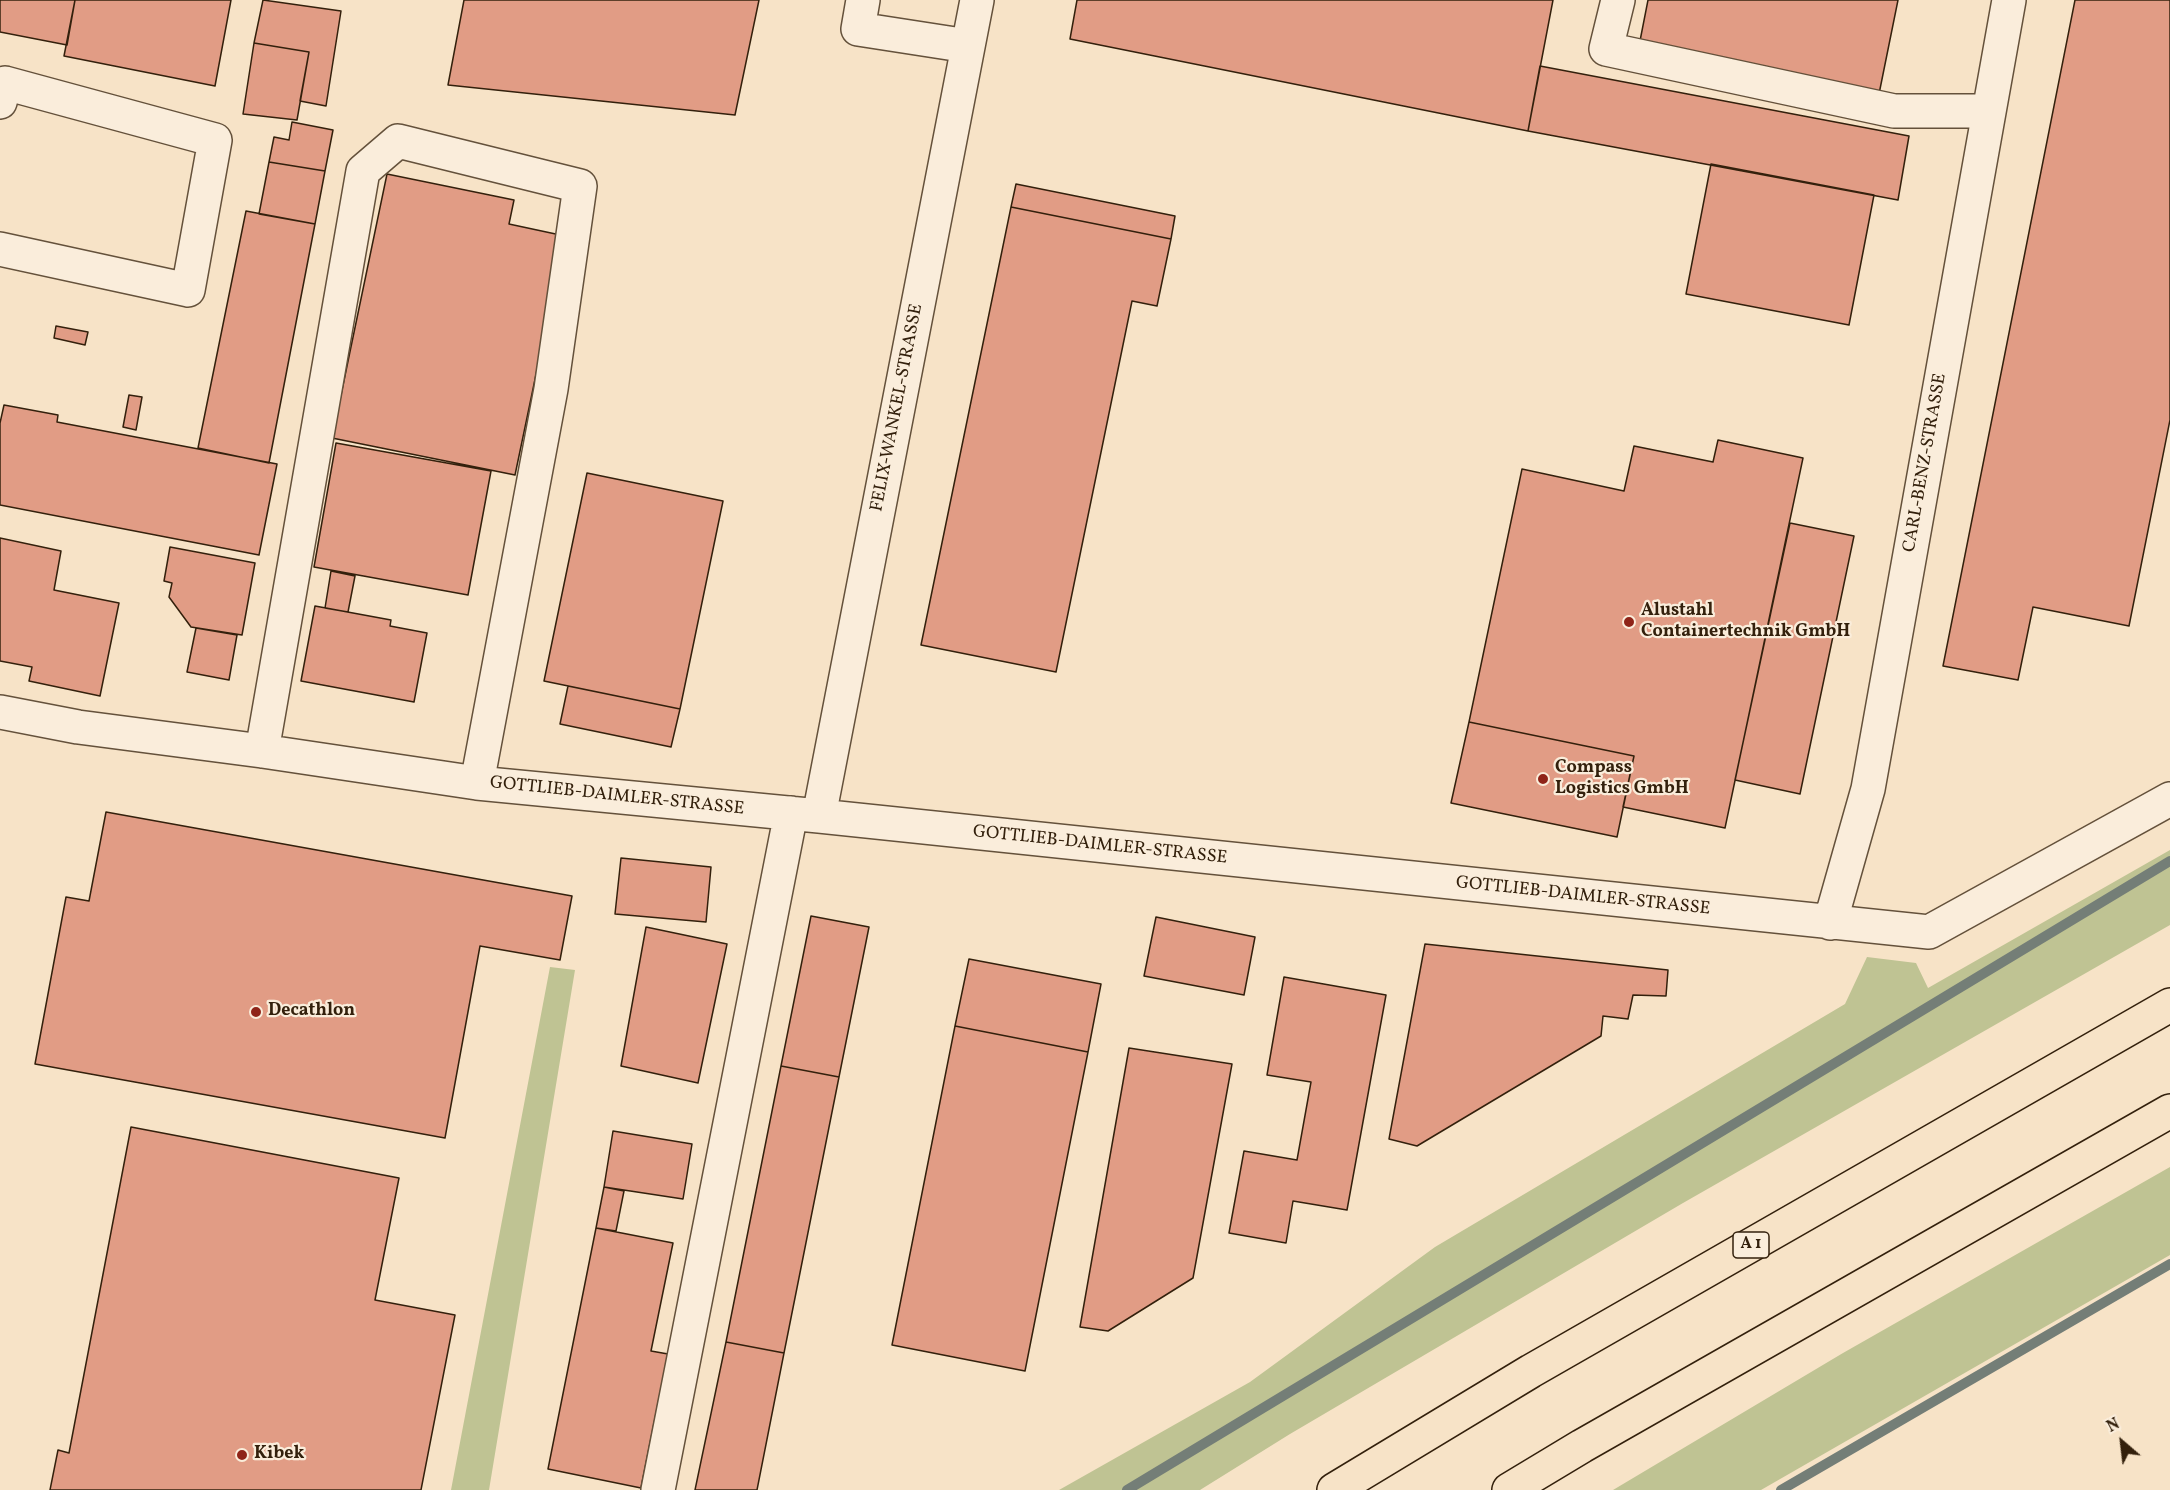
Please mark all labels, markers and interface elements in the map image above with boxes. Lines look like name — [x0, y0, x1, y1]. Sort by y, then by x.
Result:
street label: FELIX-WANKEL-STRASSE — [867, 302, 929, 514]
street label: CARL-BENZ-STRASSE — [1900, 372, 1952, 554]
place label: Alustahl Containertechnik GmbH — [1641, 601, 1850, 644]
marker: Alustahl Containertechnik GmbH — [1622, 615, 1636, 629]
place label: Compass Logistics GmbH — [1555, 758, 1689, 800]
marker: Compass Logistics GmbH — [1536, 772, 1550, 786]
street label: GOTTLIEB-DAIMLER-STRASSE — [489, 773, 745, 821]
street label: GOTTLIEB-DAIMLER-STRASSE — [972, 822, 1228, 870]
street label: GOTTLIEB-DAIMLER-STRASSE — [1455, 873, 1711, 921]
place label: Decathlon — [268, 1001, 355, 1023]
marker: Decathlon — [249, 1005, 263, 1019]
road number: A 1 — [1733, 1232, 1769, 1258]
north arrow — [2092, 1412, 2152, 1472]
text: N — [2103, 1414, 2124, 1439]
place label: Kibek — [254, 1444, 304, 1466]
marker: Kibek — [235, 1448, 249, 1462]

